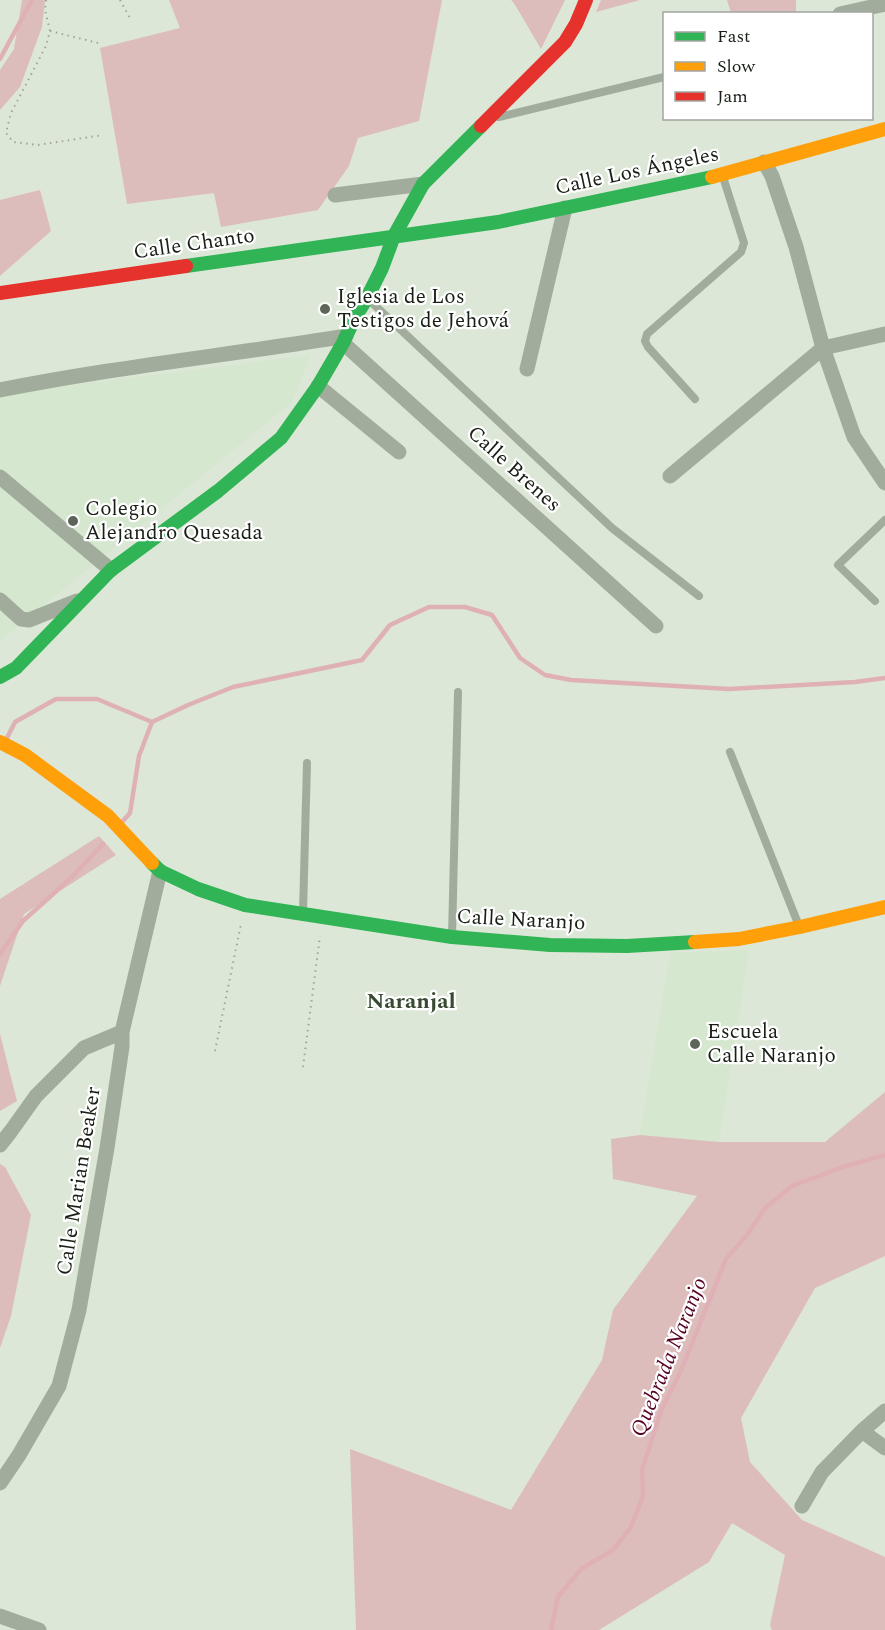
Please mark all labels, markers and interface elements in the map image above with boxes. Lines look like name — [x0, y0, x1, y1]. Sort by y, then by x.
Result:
legend — [663, 12, 873, 120]
text: Fast — [717, 23, 750, 50]
text: Slow — [717, 53, 756, 80]
text: Jam — [717, 83, 748, 110]
street label: Calle Los Ángeles — [552, 138, 722, 204]
street label: Calle Chanto — [131, 220, 257, 268]
place label: Iglesia de Los Testigos de Jehová — [337, 281, 510, 337]
marker: Iglesia de Los Testigos de Jehová — [318, 302, 332, 316]
street label: Calle Brenes — [460, 418, 568, 520]
place label: Colegio Alejandro Quesada — [85, 493, 264, 549]
marker: Colegio Alejandro Quesada — [66, 514, 80, 528]
street label: Calle Naranjo — [456, 901, 586, 939]
district label: Naranjal — [366, 985, 456, 1018]
place label: Escuela Calle Naranjo — [707, 1016, 836, 1072]
marker: Escuela Calle Naranjo — [688, 1037, 702, 1051]
street label: Calle Marian Beaker — [48, 1084, 110, 1278]
water label: Quebrada Naranjo — [622, 1272, 716, 1442]

